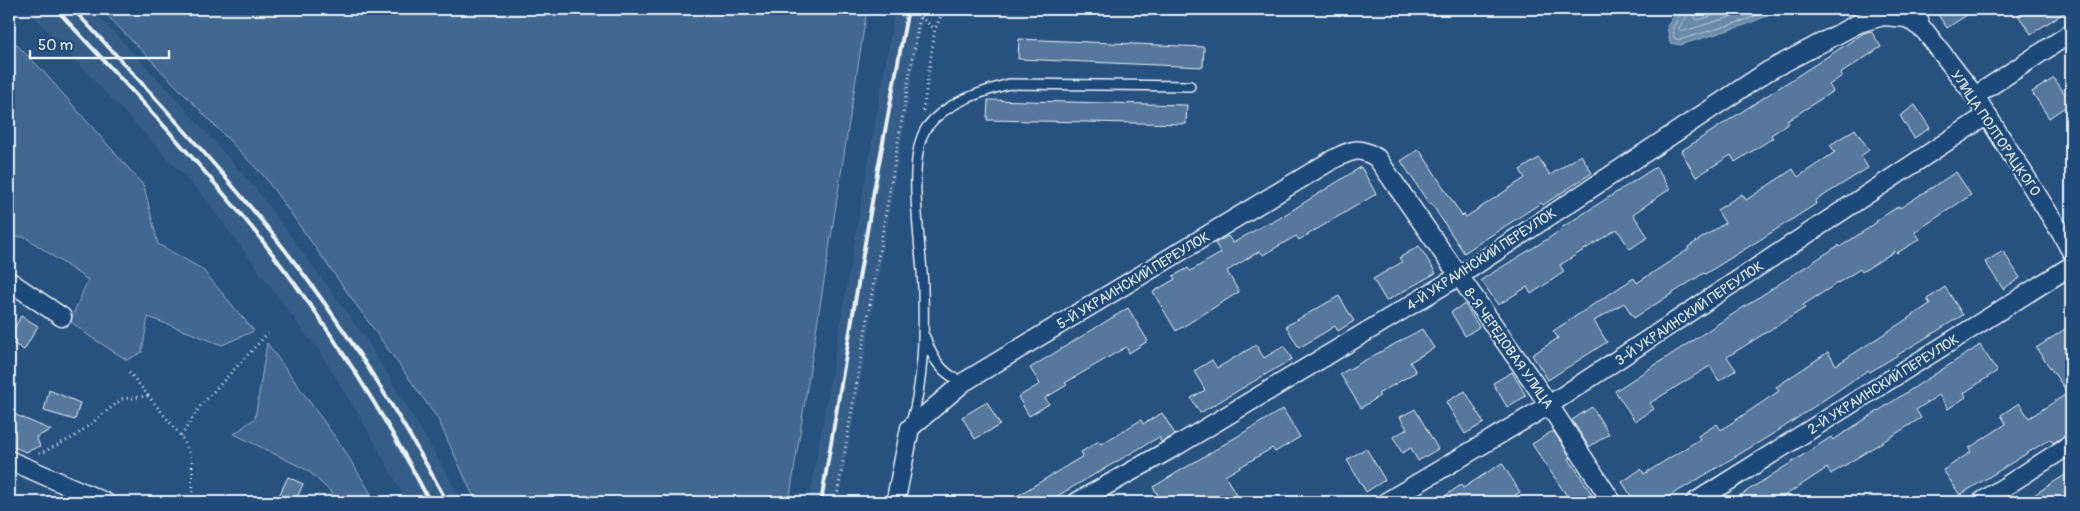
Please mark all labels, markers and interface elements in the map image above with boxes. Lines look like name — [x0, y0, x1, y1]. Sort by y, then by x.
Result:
scale bar — [30, 28, 169, 60]
text: 50 m — [38, 36, 73, 55]
street label: УЛИЦА ПОЛТОРАЦКОГО — [1947, 67, 2044, 200]
street label: 4-Й УКРАИНСКИЙ ПЕРЕУЛОК — [1403, 205, 1559, 314]
street label: 5-Й УКРАИНСКИЙ ПЕРЕУЛОК — [1054, 228, 1213, 333]
street label: 3-Й УКРАИНСКИЙ ПЕРЕУЛОК — [1612, 257, 1767, 369]
street label: 8-Я ЧЕРЕДОВАЯ УЛИЦА — [1460, 285, 1557, 412]
street label: 2-Й УКРАИНСКИЙ ПЕРЕУЛОК — [1804, 331, 1962, 438]

